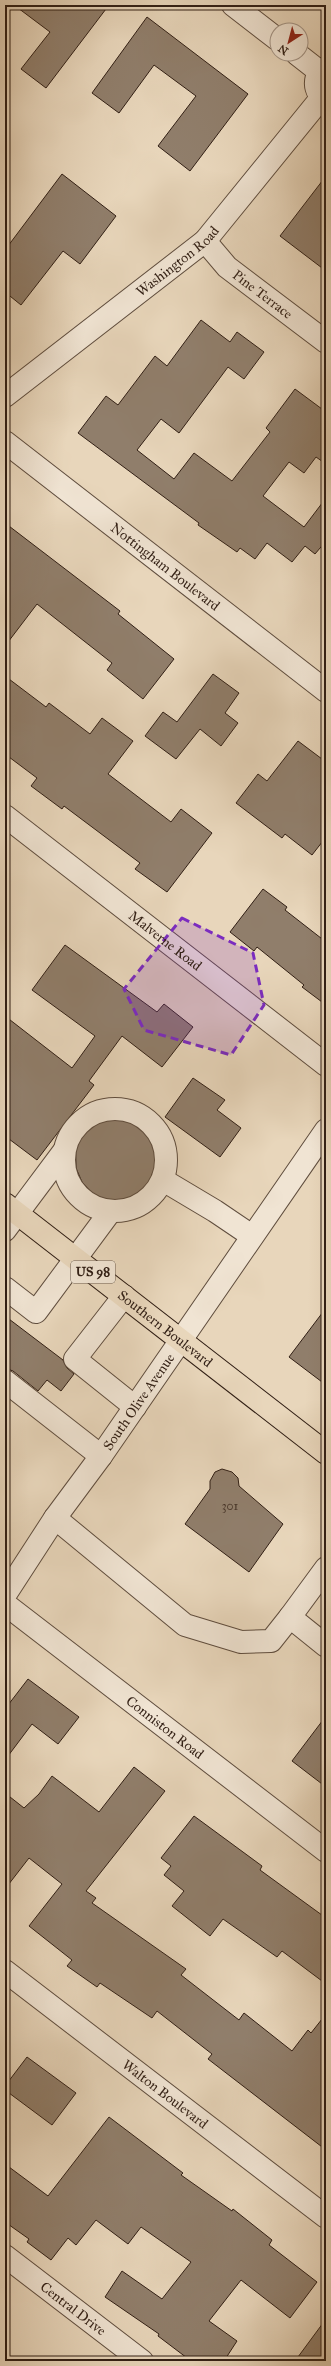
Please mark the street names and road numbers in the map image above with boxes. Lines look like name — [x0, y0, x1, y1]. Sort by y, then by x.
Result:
street label: Washington Road — [133, 222, 222, 300]
street label: Pine Terrace — [229, 266, 296, 322]
street label: Nottingham Boulevard — [107, 519, 223, 614]
street label: Malverne Road — [125, 907, 205, 974]
road number: US 98 — [71, 1261, 115, 1283]
street label: Southern Boulevard — [115, 1286, 216, 1370]
street label: South Olive Avenue — [99, 1350, 178, 1453]
street label: Conniston Road — [123, 1692, 207, 1762]
street label: Walton Boulevard — [119, 2056, 211, 2132]
street label: Central Drive — [37, 2278, 110, 2339]

